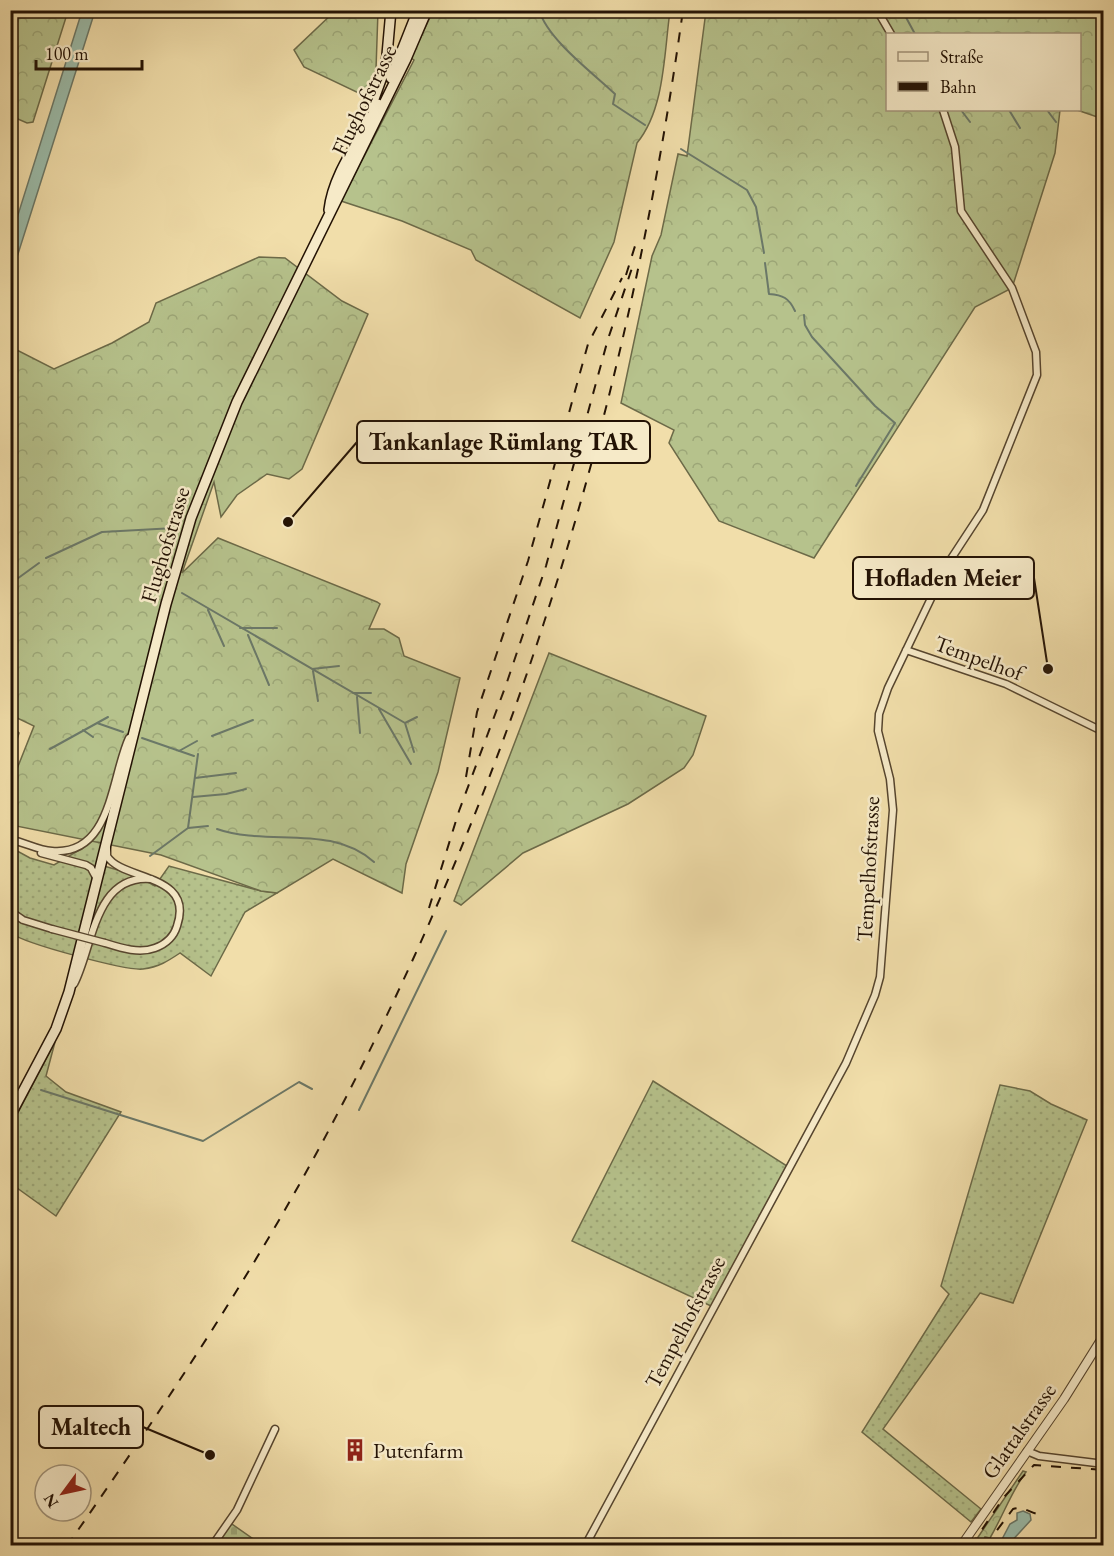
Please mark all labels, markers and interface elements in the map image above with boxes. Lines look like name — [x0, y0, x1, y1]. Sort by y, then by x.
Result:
scale bar — [36, 33, 142, 71]
legend — [886, 33, 1081, 111]
street label: Flughofstrasse — [325, 39, 403, 160]
text: 100 m — [45, 42, 89, 65]
text: Straße — [940, 45, 983, 68]
text: Bahn — [940, 75, 977, 98]
callout: Tankanlage Rümlang TAR — [357, 421, 650, 463]
text: Tankanlage Rümlang TAR — [368, 426, 638, 458]
street label: Flughofstrasse — [134, 483, 197, 607]
callout: Hofladen Meier — [853, 557, 1034, 599]
text: Hofladen Meier — [865, 562, 1022, 593]
street label: Tempelhof — [931, 629, 1030, 688]
street label: Tempelhofstrasse — [850, 795, 886, 942]
street label: Tempelhofstrasse — [638, 1251, 732, 1393]
street label: Glattalstrasse — [975, 1377, 1063, 1485]
callout: Maltech — [39, 1406, 143, 1448]
text: Maltech — [51, 1411, 132, 1442]
place label: Putenfarm — [373, 1436, 464, 1465]
building icon: Putenfarm — [342, 1437, 368, 1463]
north arrow — [33, 1463, 93, 1523]
text: N — [38, 1490, 63, 1512]

